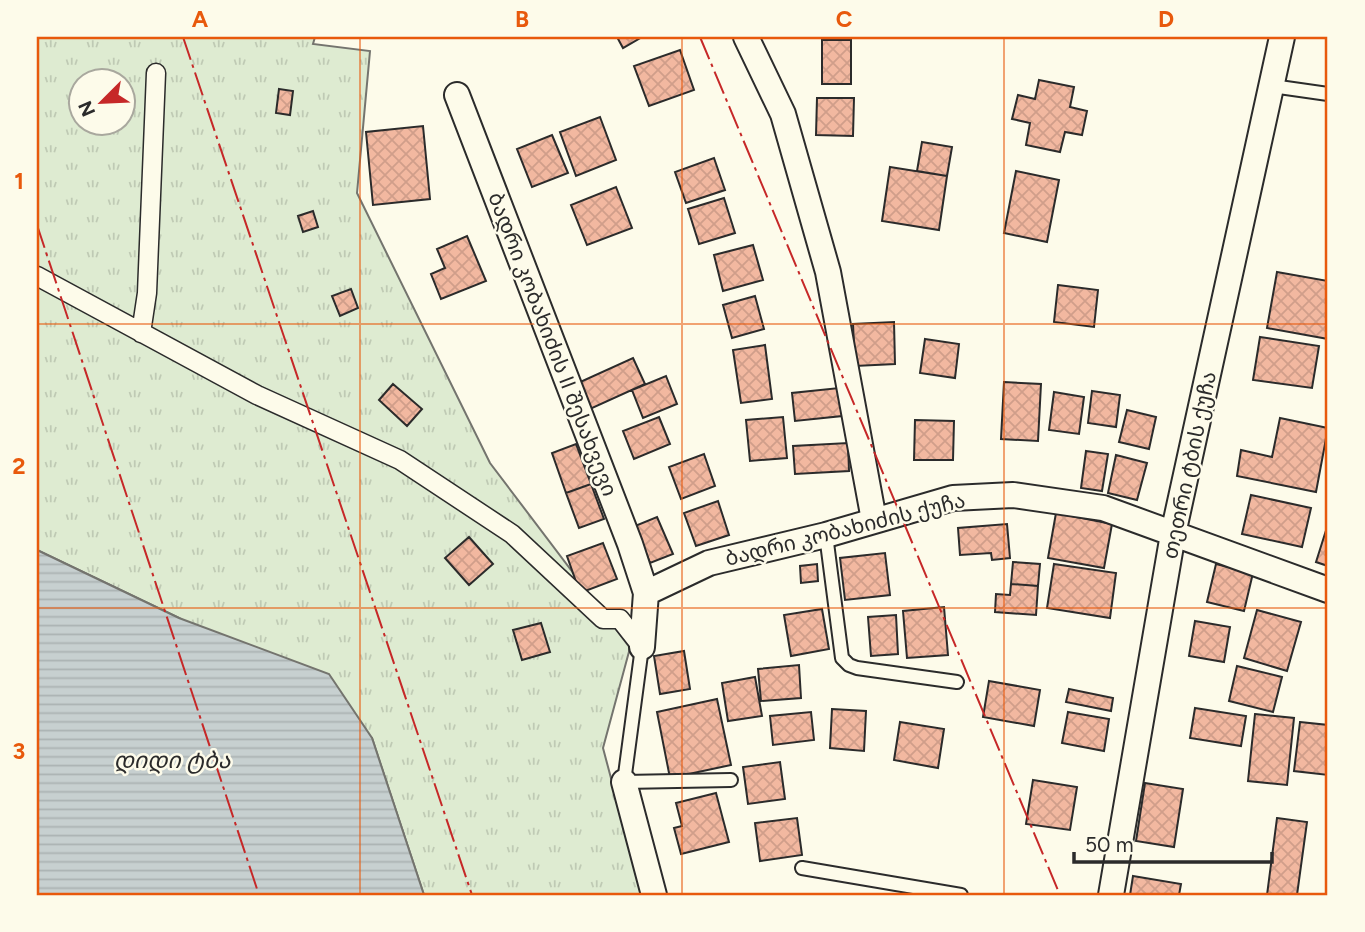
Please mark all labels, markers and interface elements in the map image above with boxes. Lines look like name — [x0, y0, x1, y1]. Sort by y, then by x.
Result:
text: A — [192, 5, 209, 33]
text: B — [515, 5, 529, 33]
text: C — [836, 5, 853, 33]
text: D — [1158, 5, 1174, 33]
north arrow — [66, 66, 136, 136]
text: N — [73, 97, 100, 120]
text: 1 — [14, 167, 24, 195]
street label: ბადრი კობახიძის II შესახვევი — [482, 188, 623, 500]
street label: თეთრი ტბის ქუჩა — [1157, 369, 1221, 561]
text: 2 — [12, 452, 26, 480]
street label: ბადრი კობახიძის ქუჩა — [722, 487, 968, 572]
text: 3 — [13, 737, 25, 765]
water label: დიდი ტბა — [114, 746, 231, 774]
scale bar — [1074, 820, 1272, 864]
text: 50 m — [1085, 832, 1134, 857]

